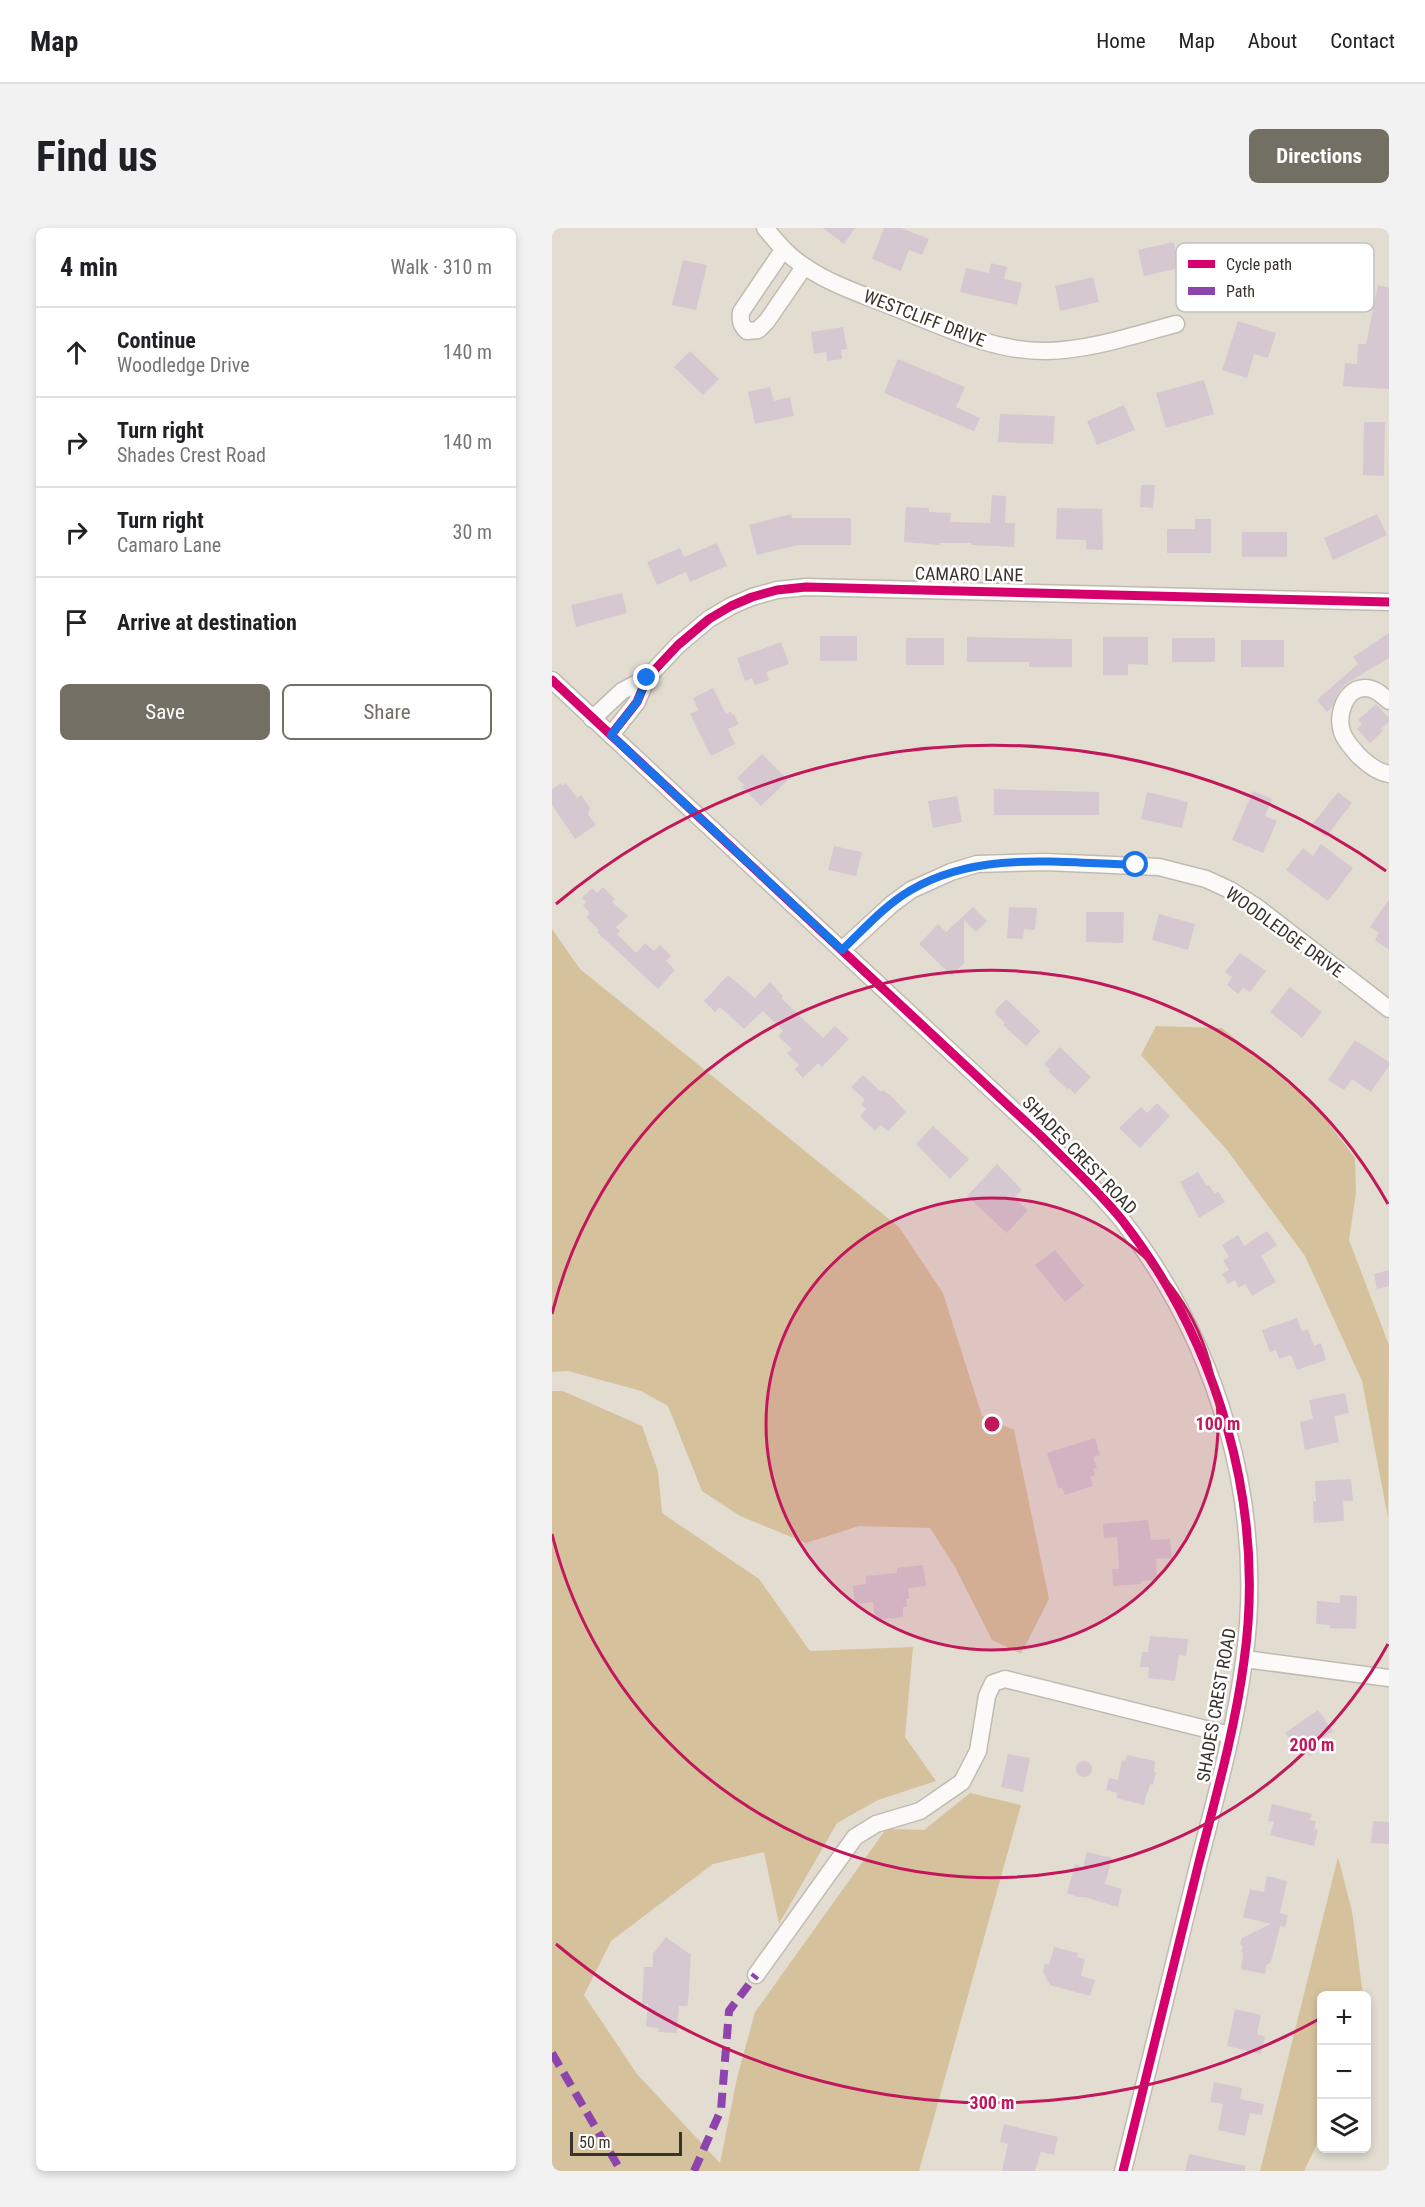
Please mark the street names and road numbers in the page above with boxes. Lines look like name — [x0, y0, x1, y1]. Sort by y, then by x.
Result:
street label: WESTCLIFF DRIVE — [861, 285, 989, 351]
street label: CAMARO LANE — [915, 563, 1023, 585]
street label: WOODLEDGE DRIVE — [1222, 882, 1348, 982]
street label: SHADES CREST ROAD — [1018, 1092, 1142, 1218]
street label: SHADES CREST ROAD — [1192, 1626, 1240, 1784]

